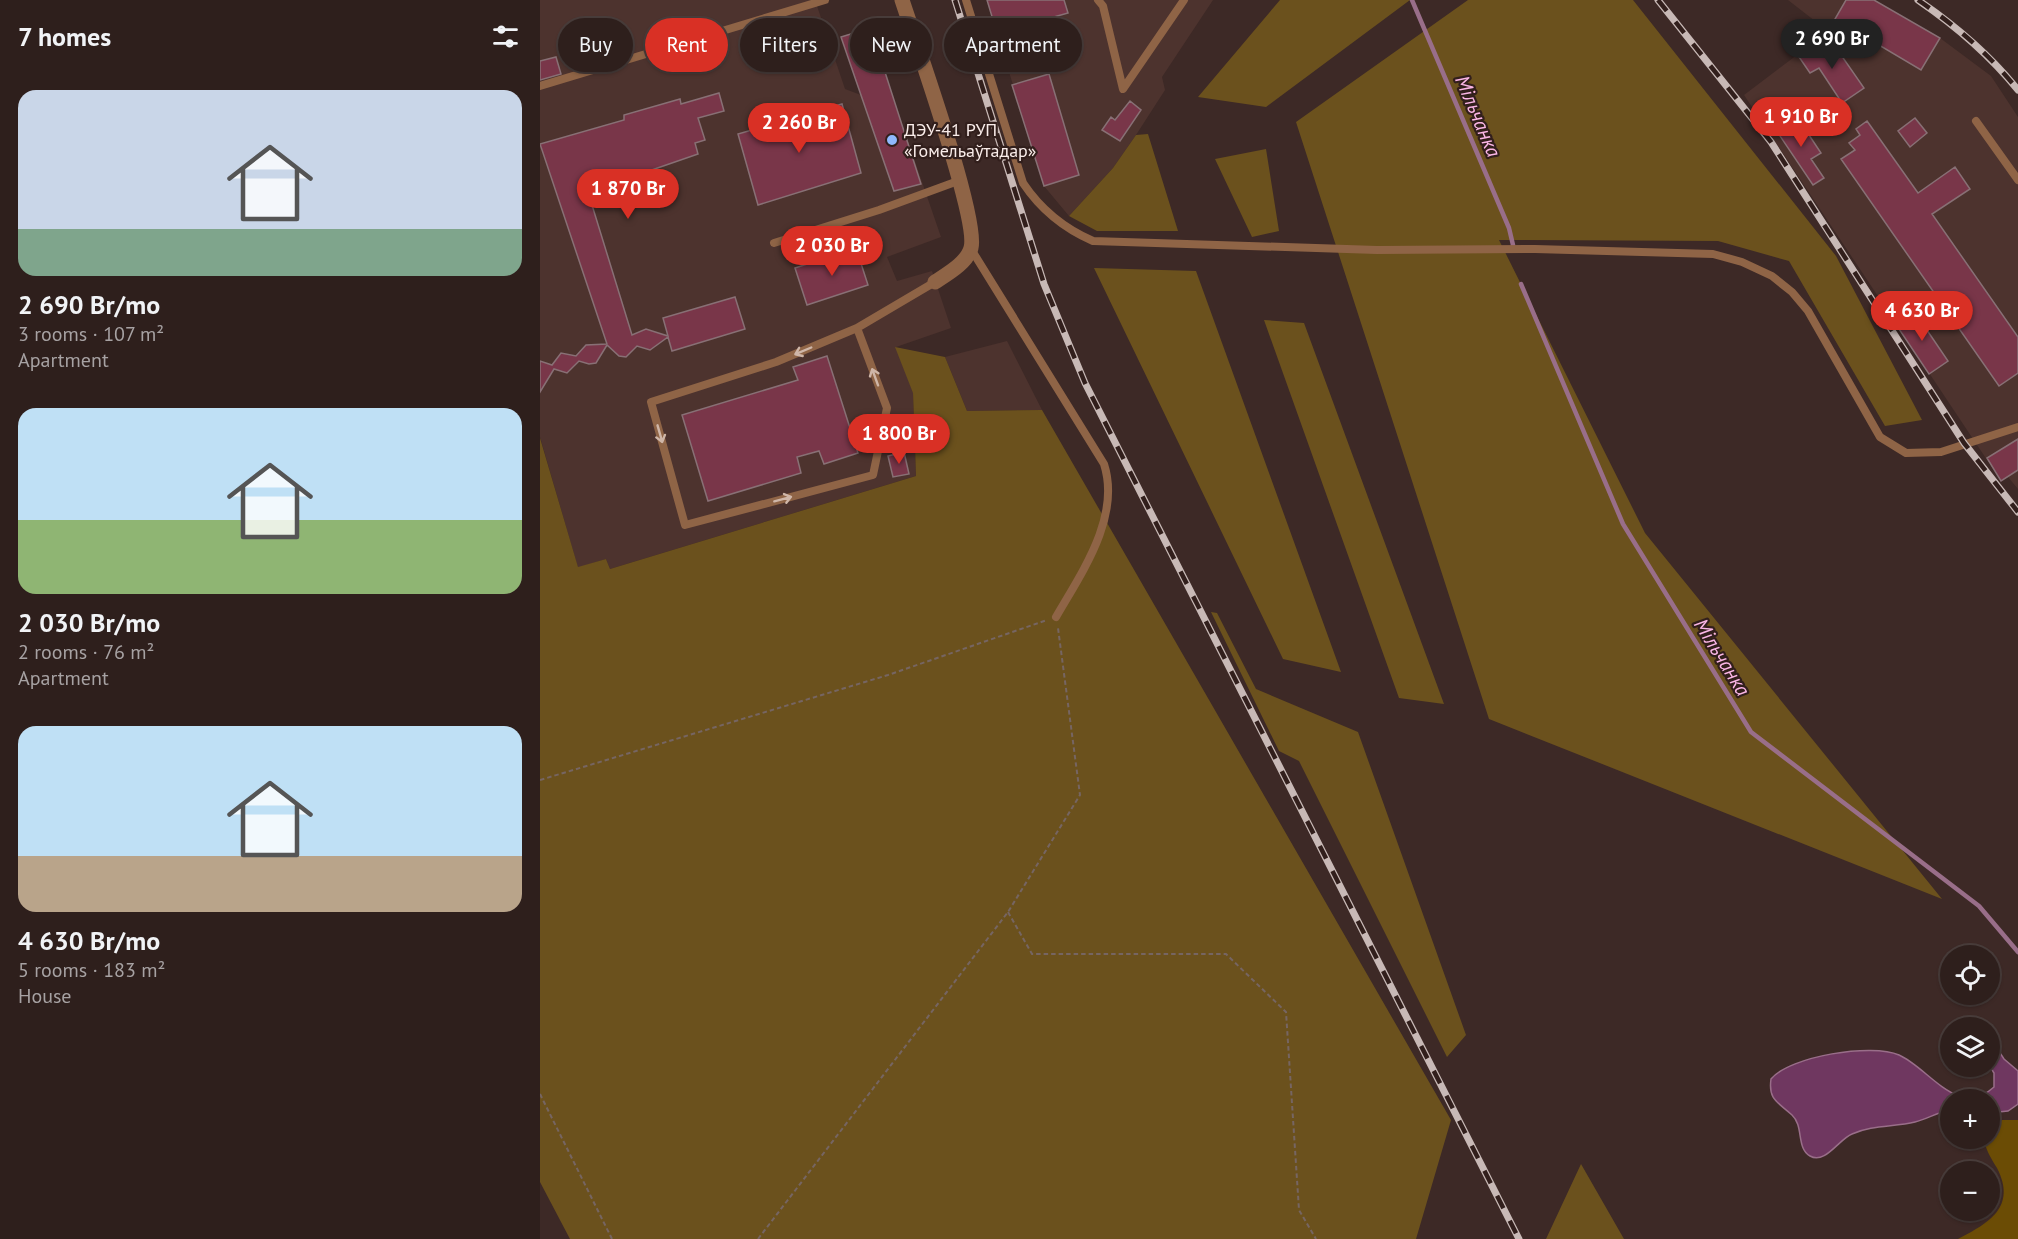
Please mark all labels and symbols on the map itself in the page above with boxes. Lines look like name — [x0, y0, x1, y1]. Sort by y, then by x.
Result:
pin: 2 690 Br — [1770, 19, 1894, 70]
water label: Мільчанка — [1449, 71, 1507, 161]
pin: 1 910 Br — [1739, 97, 1863, 148]
pin: 2 260 Br — [737, 103, 861, 154]
place label: ДЭУ-41 РУП «Гомельаўтадар» — [904, 118, 1036, 162]
marker: ДЭУ-41 РУП «Гомельаўтадар» — [885, 133, 899, 147]
pin: 1 870 Br — [566, 169, 690, 220]
pin: 2 030 Br — [770, 226, 894, 277]
pin: 4 630 Br — [1860, 291, 1984, 342]
one-way arrow — [795, 345, 813, 357]
one-way arrow — [869, 368, 880, 387]
pin: 1 800 Br — [837, 414, 961, 465]
one-way arrow — [654, 425, 666, 444]
one-way arrow — [773, 493, 792, 504]
water label: Мільчанка — [1688, 613, 1756, 701]

